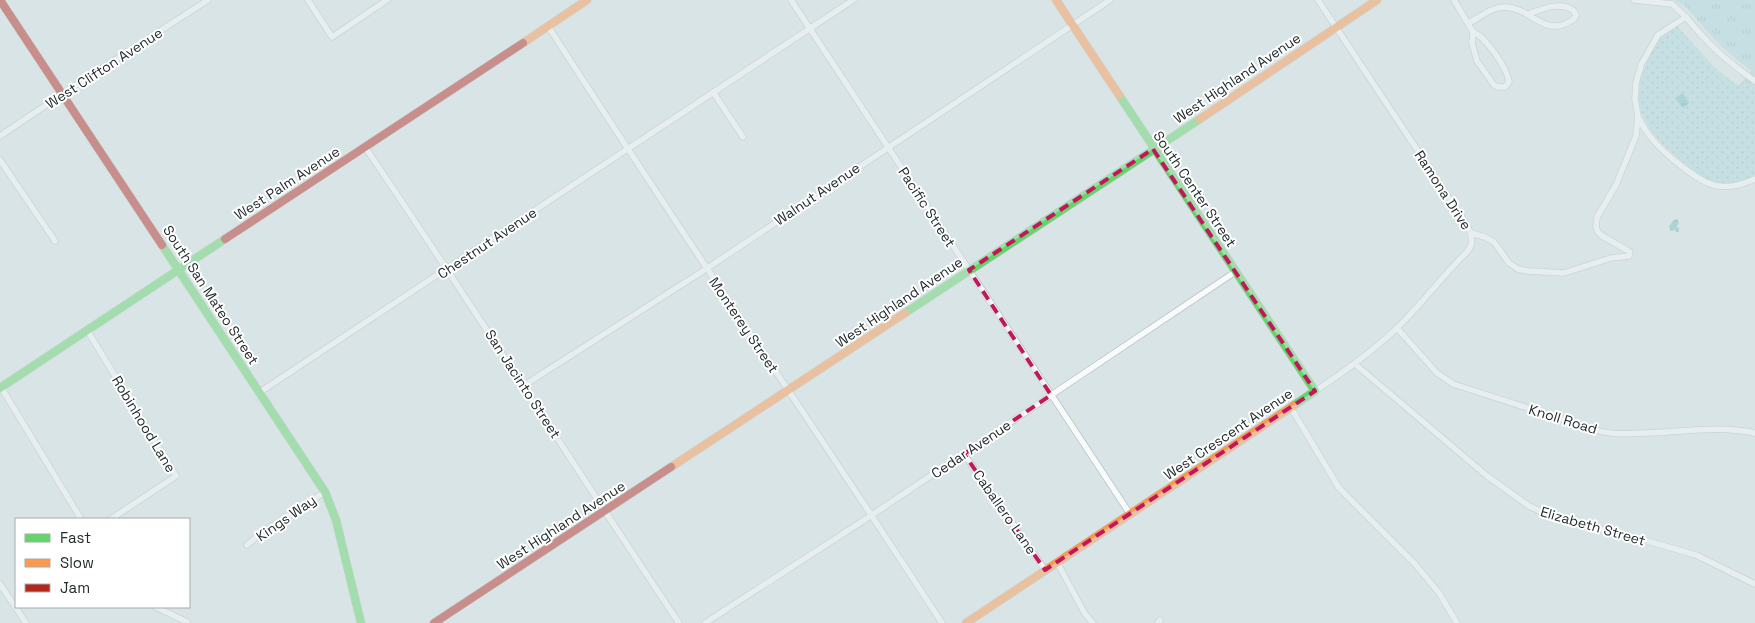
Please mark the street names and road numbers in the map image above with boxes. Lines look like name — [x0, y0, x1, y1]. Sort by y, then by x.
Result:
street label: West Clifton Avenue — [42, 24, 166, 112]
street label: West Highland Avenue — [1170, 29, 1304, 127]
street label: South Center Street — [1149, 128, 1241, 250]
street label: West Palm Avenue — [231, 142, 343, 224]
street label: Ramona Drive — [1411, 147, 1475, 233]
street label: Walnut Avenue — [771, 159, 863, 229]
street label: Pacific Street — [894, 164, 960, 250]
street label: Chestnut Avenue — [434, 203, 540, 283]
street label: South San Mateo Street — [159, 222, 263, 368]
street label: West Highland Avenue — [832, 253, 966, 351]
street label: Monterey Street — [705, 274, 783, 376]
street label: San Jacinto Street — [481, 326, 565, 442]
street label: Robinhood Lane — [108, 372, 180, 476]
street label: West Crescent Avenue — [1160, 384, 1296, 484]
street label: Knoll Road — [1527, 400, 1599, 438]
street label: Cedar Avenue — [928, 416, 1014, 482]
street label: Caballero Lane — [969, 466, 1041, 558]
street label: West Highland Avenue — [493, 477, 629, 573]
street label: Kings Way — [253, 491, 319, 545]
street label: Elizabeth Street — [1538, 502, 1648, 550]

